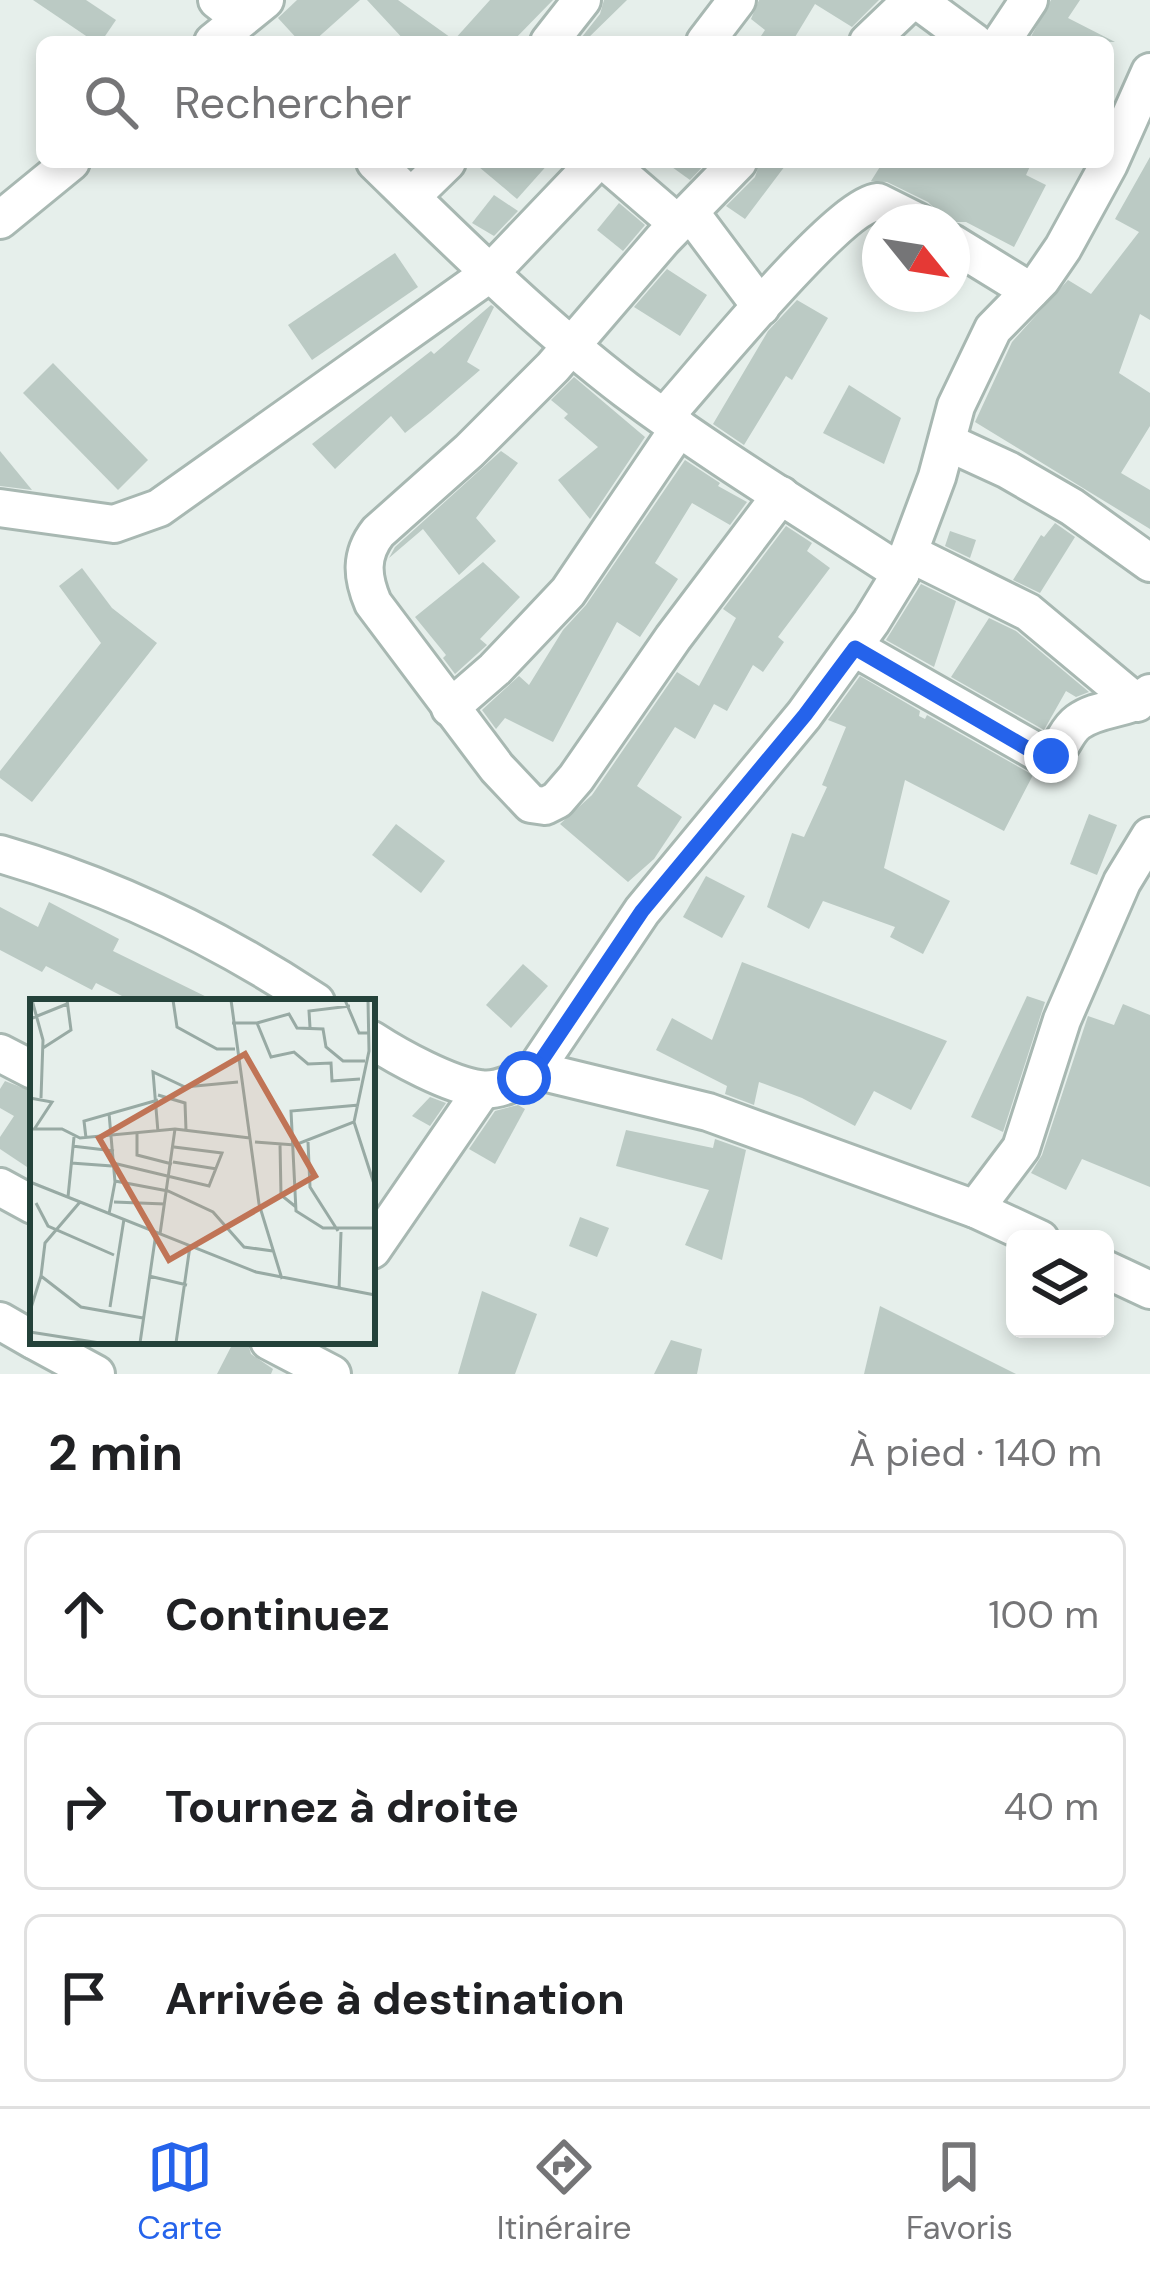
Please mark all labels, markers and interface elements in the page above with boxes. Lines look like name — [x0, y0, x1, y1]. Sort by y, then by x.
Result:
search box — [36, 36, 1114, 168]
icon: search — [78, 69, 144, 135]
text: Rechercher — [174, 73, 412, 132]
north arrow — [862, 204, 970, 312]
route end — [1024, 729, 1078, 783]
inset map — [30, 999, 375, 1344]
route start — [497, 1051, 551, 1105]
map controls — [1006, 1230, 1114, 1338]
button: layers — [1006, 1230, 1114, 1338]
text: 2 min — [48, 1419, 183, 1486]
text: À pied · 140 m — [849, 1427, 1102, 1478]
icon: ahead — [51, 1581, 117, 1647]
text: Continuez — [165, 1585, 390, 1644]
text: 100 m — [988, 1589, 1099, 1640]
icon: right — [51, 1773, 117, 1839]
text: Tournez à droite — [165, 1777, 519, 1836]
text: 40 m — [1004, 1781, 1099, 1832]
icon: arrive — [51, 1965, 117, 2031]
text: Arrivée à destination — [165, 1969, 625, 2028]
tab: Carte — [137, 2134, 222, 2249]
tab: Itinéraire — [497, 2134, 632, 2249]
tab: Favoris — [906, 2134, 1013, 2249]

